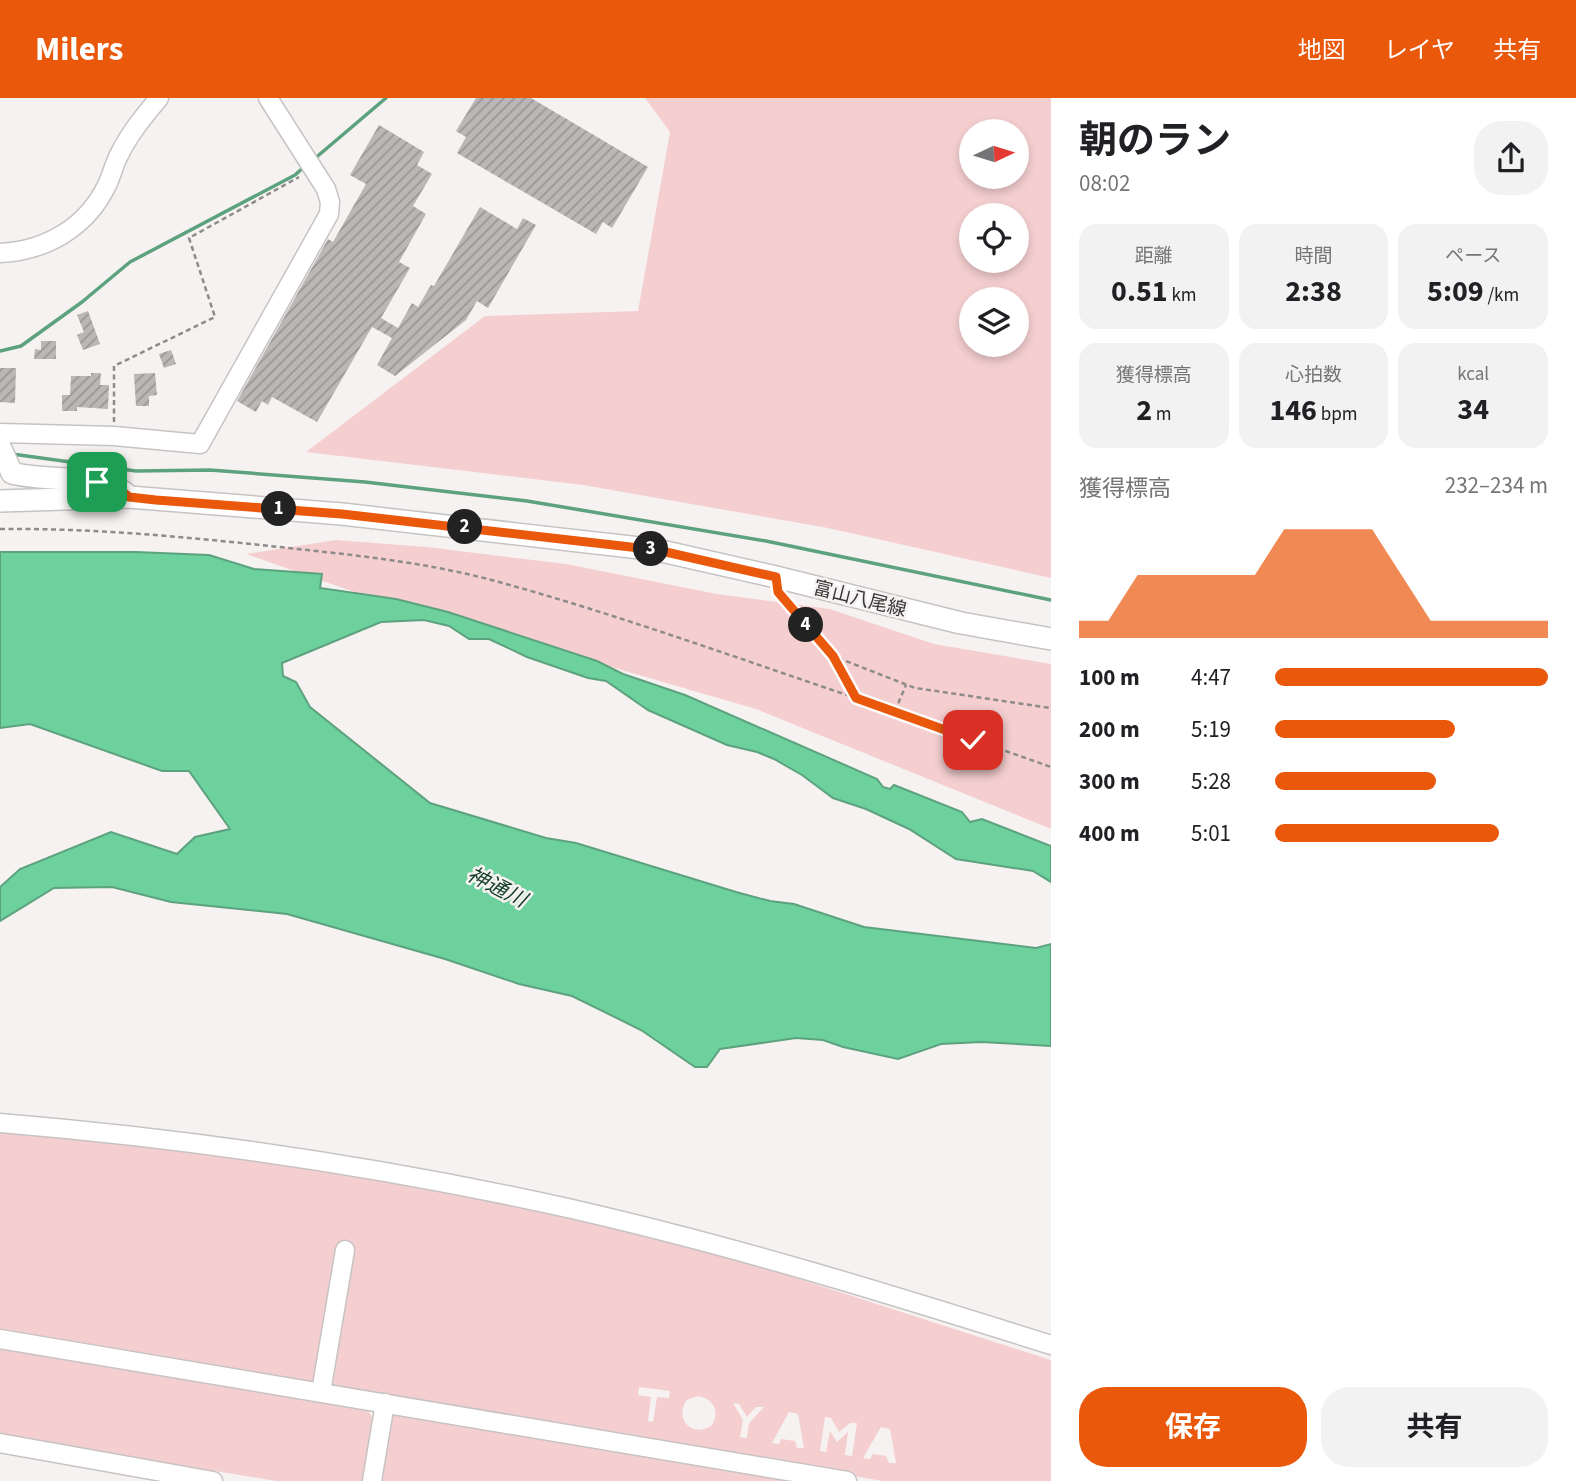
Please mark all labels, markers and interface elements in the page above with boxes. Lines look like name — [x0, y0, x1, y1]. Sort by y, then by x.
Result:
text: Milers — [35, 26, 123, 73]
text: 地図 — [1298, 33, 1346, 68]
text: レイヤ — [1384, 33, 1455, 68]
text: 共有 — [1493, 33, 1541, 68]
text: 朝のラン — [1079, 114, 1231, 168]
north arrow — [959, 119, 1029, 189]
map controls — [959, 119, 1029, 357]
button: share — [1474, 121, 1548, 195]
text: 08:02 — [1079, 167, 1130, 200]
button: locate — [959, 203, 1029, 273]
text: 距離 — [1135, 243, 1173, 270]
text: 時間 — [1294, 243, 1333, 270]
text: ペース — [1445, 243, 1501, 270]
text: 0.51 — [1111, 270, 1168, 313]
text: 2:38 — [1285, 270, 1342, 313]
text: 5:09 — [1427, 270, 1484, 313]
text: km — [1168, 282, 1197, 309]
text: /km — [1484, 282, 1519, 309]
button: layers — [959, 287, 1029, 357]
text: kcal — [1457, 361, 1489, 388]
text: 獲得標高 — [1116, 362, 1192, 389]
text: 心拍数 — [1285, 362, 1342, 389]
text: 34 — [1457, 388, 1489, 431]
text: 2 — [1136, 389, 1152, 432]
text: 146 — [1269, 389, 1317, 432]
text: m — [1152, 401, 1172, 428]
text: bpm — [1317, 401, 1358, 428]
pin — [67, 452, 127, 512]
icon: arrive — [78, 463, 116, 501]
text: 232–234 m — [1445, 469, 1548, 502]
text: 獲得標高 — [1079, 472, 1171, 505]
pin: 1 — [262, 492, 296, 526]
text: 1 — [273, 495, 284, 522]
pin: 2 — [448, 510, 482, 544]
text: 2 — [459, 513, 470, 540]
pin: 3 — [634, 532, 668, 566]
text: 3 — [645, 535, 656, 562]
street label: 富山八尾線 — [810, 575, 909, 624]
pin: 4 — [788, 608, 824, 642]
text: 4 — [800, 611, 811, 638]
text: 100 m — [1079, 661, 1140, 694]
text: 4:47 — [1191, 661, 1231, 694]
pin — [943, 710, 1003, 770]
text: 200 m — [1079, 713, 1140, 746]
text: 5:19 — [1191, 713, 1231, 746]
icon: check — [954, 721, 992, 759]
text: 300 m — [1079, 765, 1140, 798]
text: 5:28 — [1191, 765, 1231, 798]
text: 400 m — [1079, 817, 1140, 850]
text: 5:01 — [1191, 817, 1231, 850]
water label: 神通川 — [462, 859, 534, 916]
button: 保存 — [1079, 1387, 1307, 1467]
button: 共有 — [1321, 1387, 1548, 1467]

